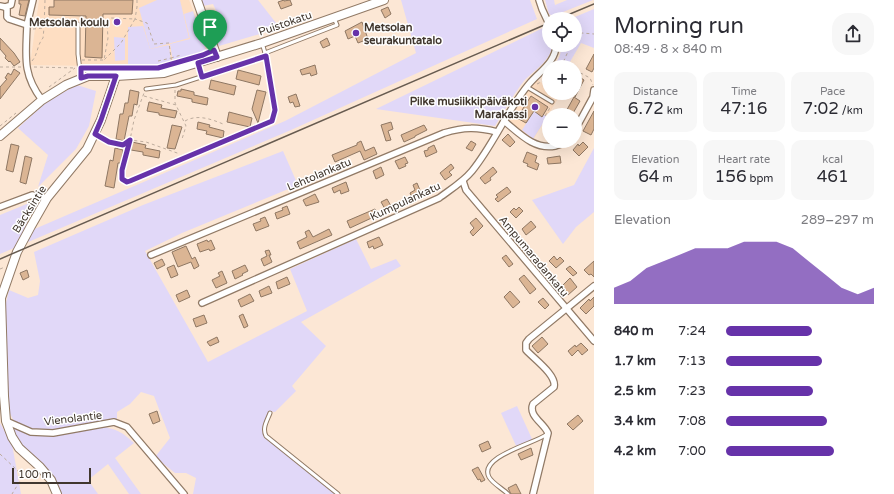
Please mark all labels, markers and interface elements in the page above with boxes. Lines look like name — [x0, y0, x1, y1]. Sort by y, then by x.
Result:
street label: Puistokatu — [257, 8, 314, 39]
pin — [193, 10, 227, 51]
map controls — [542, 12, 582, 148]
button: locate — [542, 12, 582, 52]
text: Morning run — [614, 13, 744, 39]
button: share — [832, 13, 874, 55]
place label: Metsolan koulu — [29, 16, 109, 29]
icon: arrive — [199, 16, 221, 38]
marker: Metsolan koulu — [112, 17, 122, 27]
place label: Metsolan seurakuntatalo — [364, 21, 442, 47]
marker: Metsolan seurakuntatalo — [351, 28, 361, 38]
text: 08:49 · 8 × 840 m — [614, 41, 722, 57]
button: + — [542, 60, 582, 100]
text: Distance — [633, 85, 678, 98]
text: Time — [731, 85, 757, 98]
text: Pace — [820, 85, 845, 98]
place label: Pilke musiikkipäiväkoti Marakassi — [410, 95, 527, 121]
text: 6.72 — [628, 98, 664, 119]
text: 47:16 — [720, 98, 768, 119]
text: 7:02 — [803, 98, 839, 119]
marker: Pilke musiikkipäiväkoti Marakassi — [530, 102, 540, 112]
text: km — [664, 104, 683, 117]
text: /km — [839, 104, 863, 117]
button: − — [542, 108, 582, 148]
text: Elevation — [631, 153, 679, 166]
text: Heart rate — [718, 153, 770, 166]
text: kcal — [822, 153, 843, 166]
street label: Lehtolankatu — [285, 155, 353, 194]
text: 64 — [638, 166, 660, 187]
text: 156 — [715, 166, 747, 187]
text: 461 — [817, 166, 849, 187]
text: m — [660, 172, 672, 185]
text: bpm — [747, 172, 773, 185]
street label: Kumpulankatu — [368, 179, 443, 223]
street label: Bäcksintie — [10, 183, 49, 235]
text: Elevation — [614, 212, 671, 228]
text: 289–297 m — [801, 212, 874, 228]
street label: Ampumaradankatu — [496, 213, 571, 299]
text: 840 m — [614, 323, 654, 339]
text: 7:24 — [678, 323, 706, 339]
text: 1.7 km — [614, 353, 656, 369]
text: 7:13 — [678, 353, 706, 369]
text: 2.5 km — [614, 383, 656, 399]
text: 7:23 — [678, 383, 706, 399]
street label: Vienolantie — [43, 408, 103, 429]
text: 3.4 km — [614, 413, 656, 429]
text: 7:08 — [678, 413, 706, 429]
text: 4.2 km — [614, 443, 656, 459]
text: 7:00 — [678, 443, 706, 459]
scale bar — [12, 466, 91, 485]
text: 100 m — [18, 468, 52, 481]

